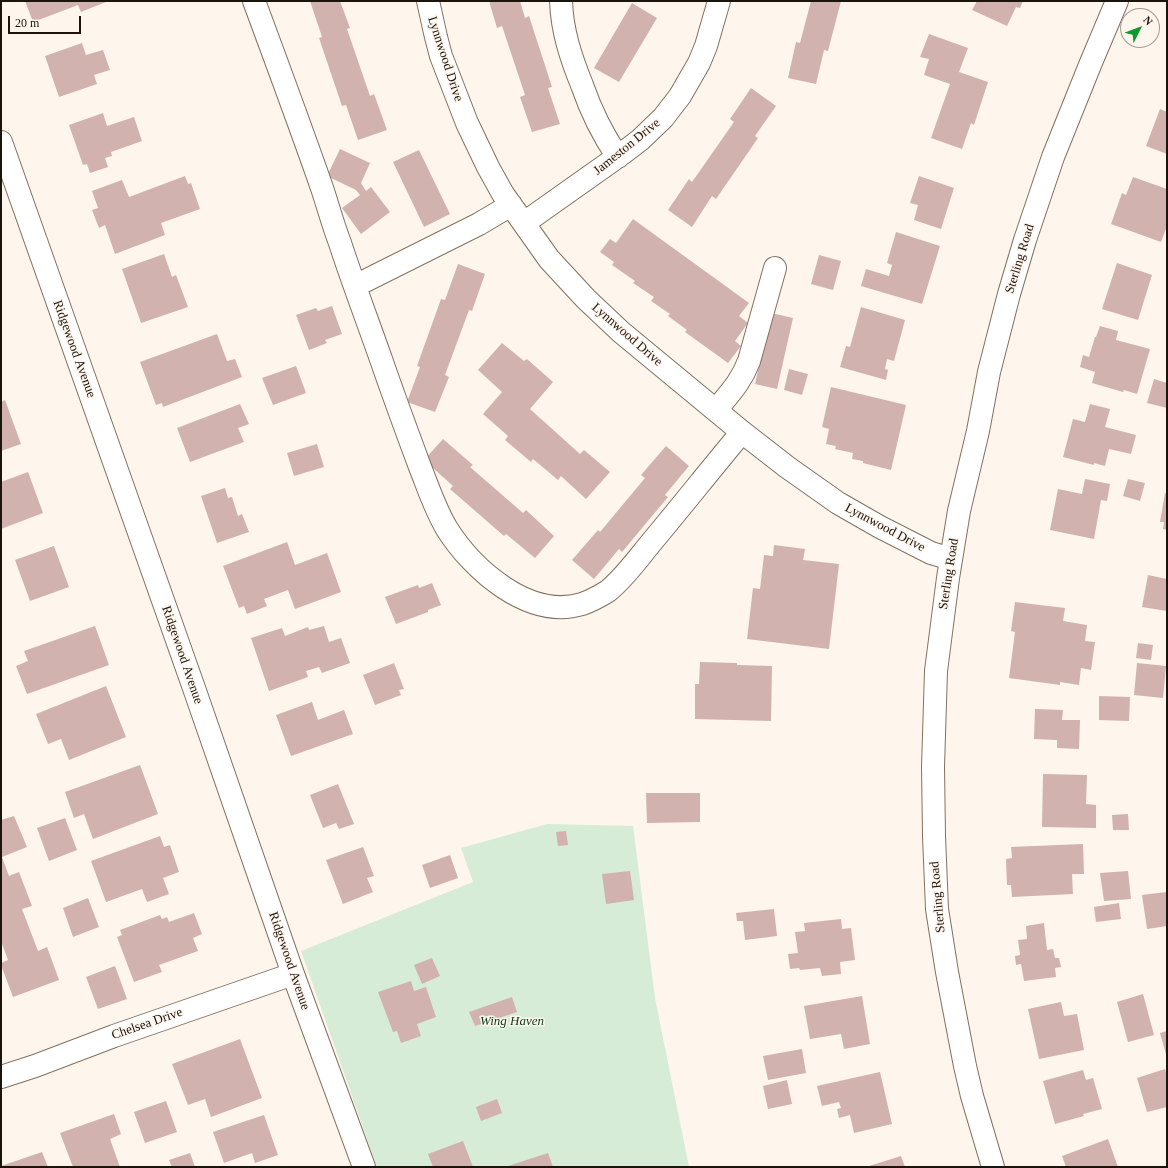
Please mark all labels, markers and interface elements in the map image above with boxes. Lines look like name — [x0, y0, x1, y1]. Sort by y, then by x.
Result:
scale bar — [10, 8, 83, 34]
north arrow — [1120, 8, 1160, 48]
text: N — [1141, 14, 1155, 28]
street label: Lynnwood Drive — [424, 15, 466, 103]
text: 20 m — [15, 16, 39, 30]
street label: Jameston Drive — [591, 115, 663, 179]
street label: Sterling Road — [1002, 222, 1038, 296]
street label: Ridgewood Avenue — [49, 298, 99, 400]
street label: Lynnwood Drive — [589, 300, 665, 370]
street label: Lynnwood Drive — [842, 500, 928, 556]
street label: Sterling Road — [936, 537, 962, 611]
street label: Ridgewood Avenue — [158, 604, 206, 706]
street label: Sterling Road — [927, 861, 949, 933]
street label: Ridgewood Avenue — [265, 910, 313, 1012]
street label: Chelsea Drive — [109, 1005, 185, 1043]
park label: Wing Haven — [480, 1014, 544, 1030]

